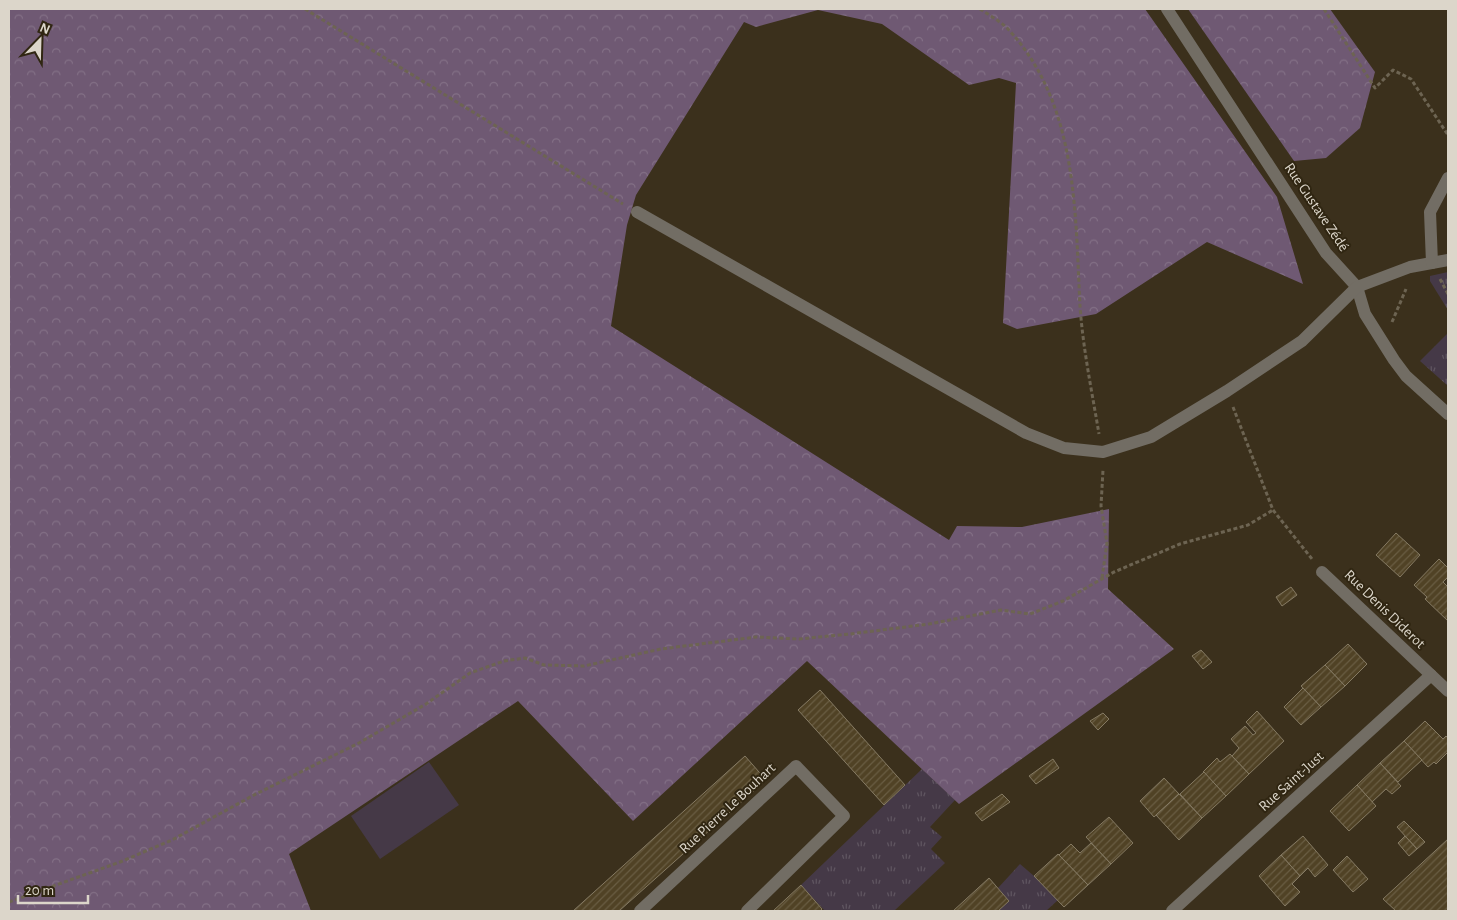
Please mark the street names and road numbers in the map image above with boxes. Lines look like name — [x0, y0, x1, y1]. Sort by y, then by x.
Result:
street label: Rue Gustave Zédé — [1282, 160, 1352, 254]
street label: Rue Denis Diderot — [1341, 567, 1428, 652]
street label: Rue Saint-Just — [1256, 748, 1327, 814]
street label: Rue Pierre Le Bouhart — [677, 760, 778, 856]

